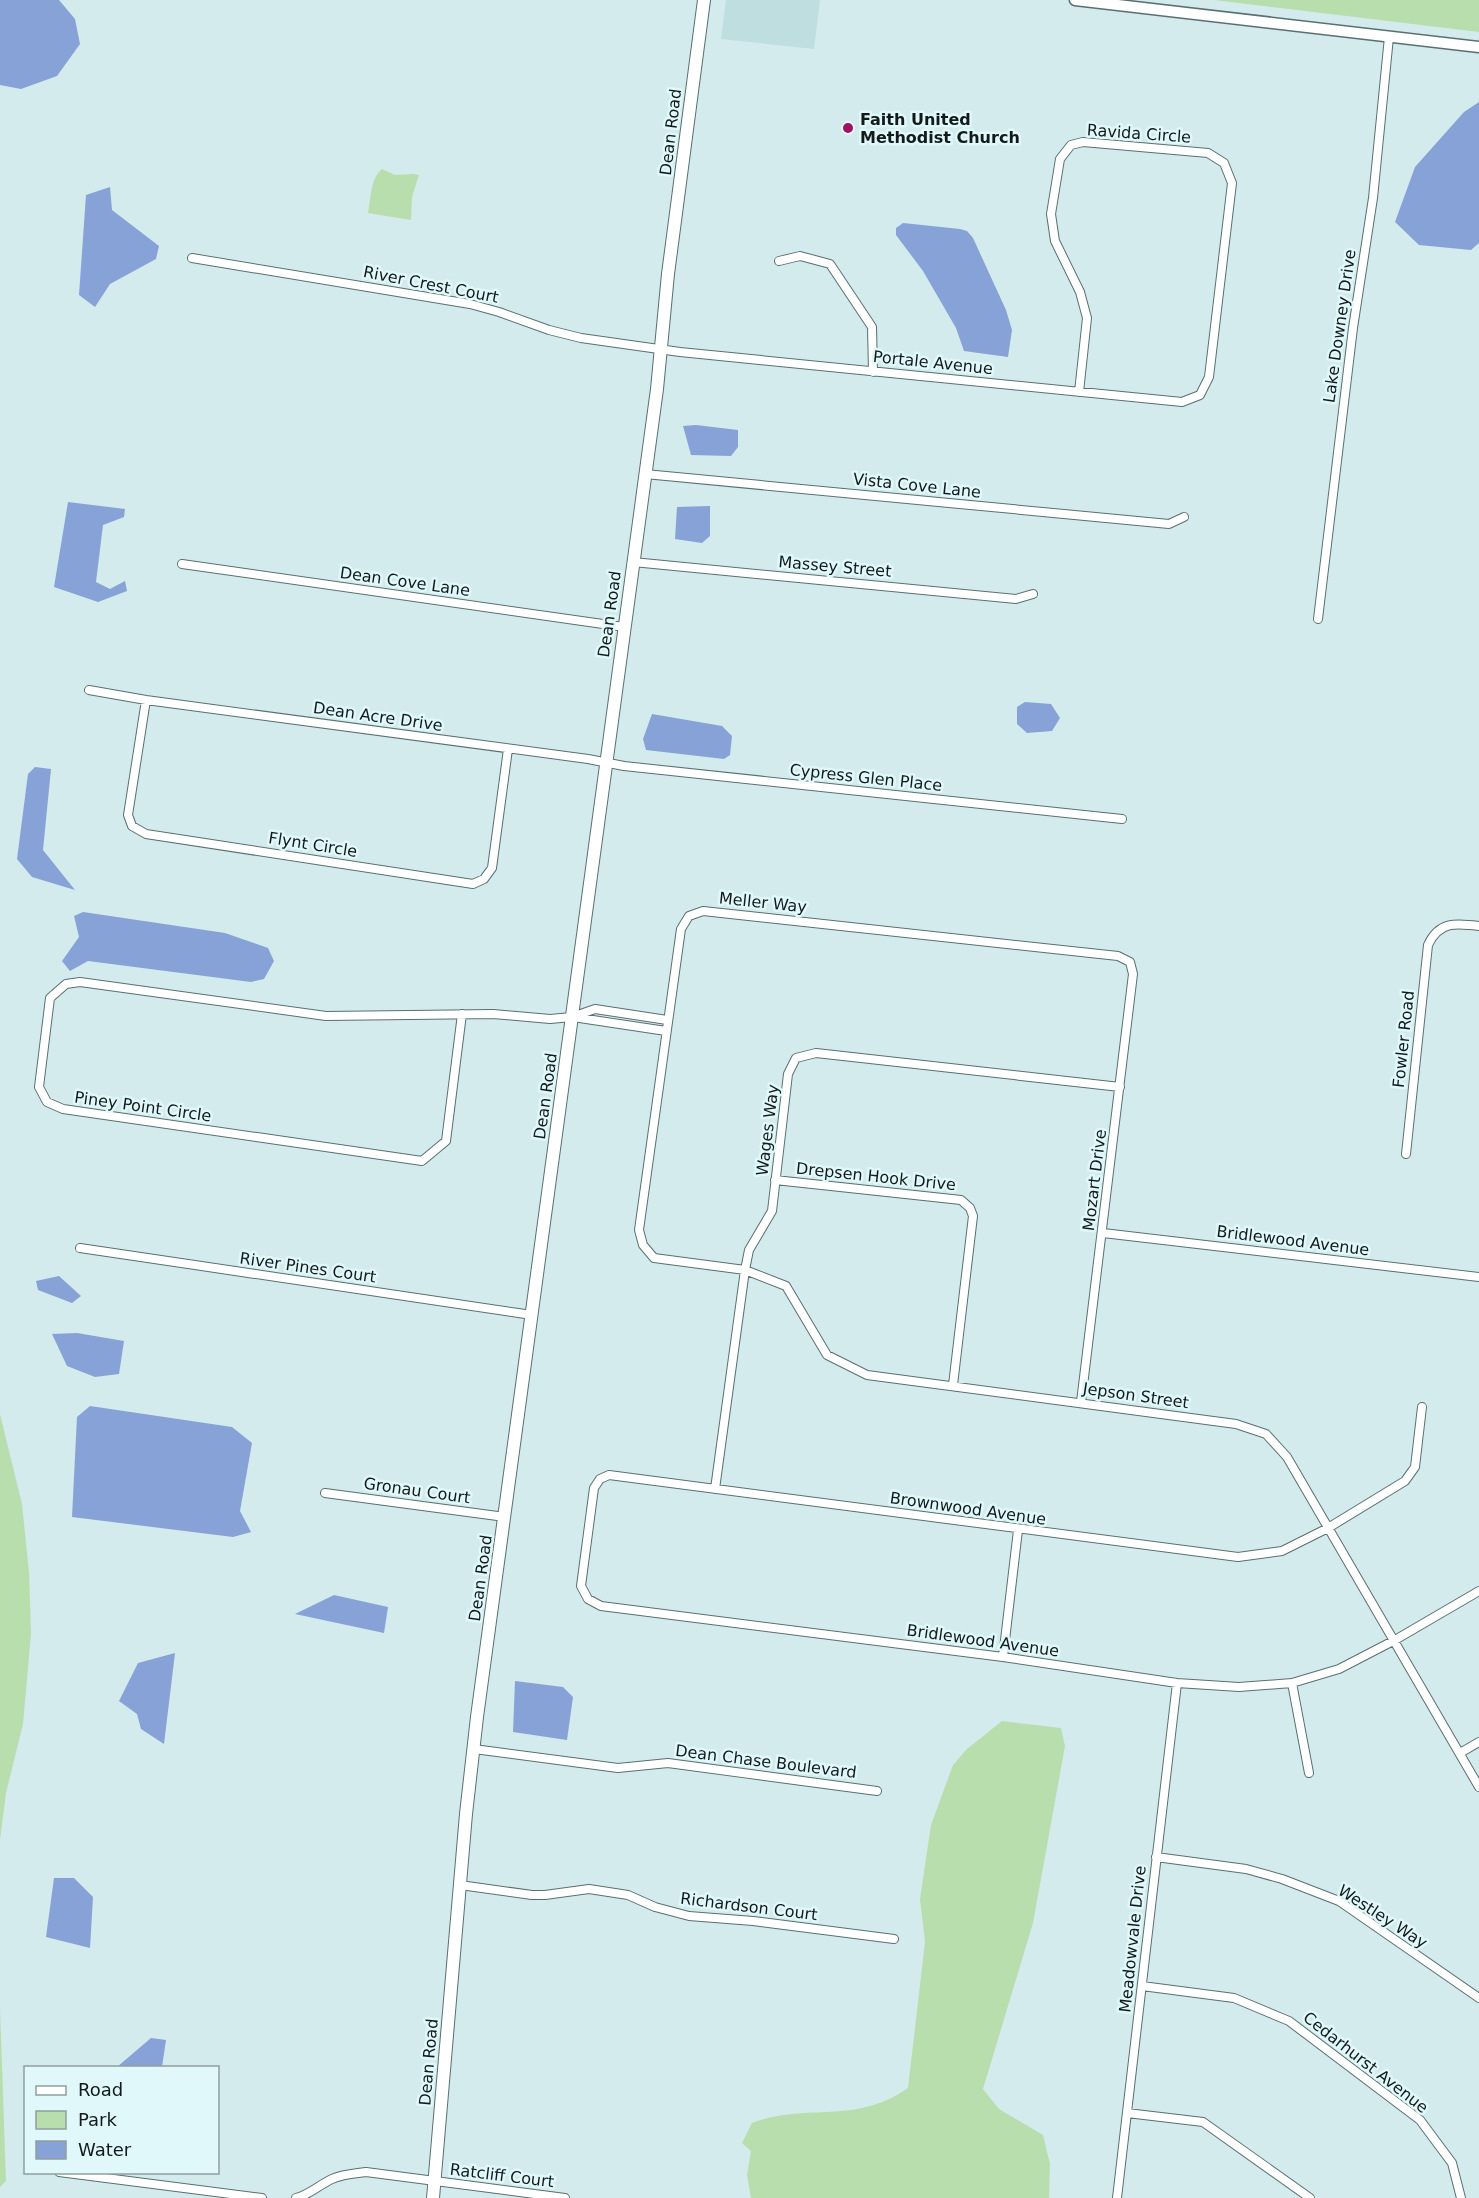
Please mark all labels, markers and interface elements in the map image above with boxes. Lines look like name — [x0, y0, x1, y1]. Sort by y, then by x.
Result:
street label: Dean Road — [656, 88, 685, 177]
place label: Faith United Methodist Church — [860, 110, 1020, 147]
street label: Ravida Circle — [1086, 120, 1192, 147]
marker: Faith United Methodist Church — [841, 121, 855, 135]
street label: Lake Downey Drive — [1319, 248, 1360, 404]
street label: River Crest Court — [362, 262, 500, 307]
street label: Portale Avenue — [872, 347, 994, 378]
street label: Vista Cove Lane — [852, 469, 982, 502]
street label: Massey Street — [778, 552, 892, 581]
street label: Dean Cove Lane — [339, 563, 471, 600]
street label: Dean Road — [594, 570, 625, 659]
street label: Dean Acre Drive — [312, 698, 444, 735]
street label: Cypress Glen Place — [789, 760, 943, 795]
street label: Flynt Circle — [267, 828, 359, 861]
street label: Meller Way — [718, 888, 808, 917]
street label: Fowler Road — [1389, 990, 1418, 1089]
street label: Dean Road — [530, 1052, 561, 1141]
street label: Wages Way — [752, 1083, 783, 1177]
street label: Piney Point Circle — [73, 1087, 213, 1126]
street label: Mozart Drive — [1079, 1128, 1110, 1232]
street label: Drepsen Hook Drive — [795, 1159, 957, 1194]
street label: Bridlewood Avenue — [1215, 1222, 1370, 1259]
street label: River Pines Court — [238, 1249, 377, 1286]
street label: Jepson Street — [1081, 1379, 1190, 1412]
street label: Gronau Court — [362, 1474, 472, 1507]
street label: Brownwood Avenue — [889, 1488, 1047, 1529]
street label: Dean Road — [465, 1534, 496, 1623]
street label: Bridlewood Avenue — [905, 1620, 1060, 1661]
street label: Dean Chase Boulevard — [674, 1741, 858, 1782]
street label: Meadowvale Drive — [1115, 1865, 1150, 2014]
street label: Westley Way — [1335, 1881, 1431, 1952]
street label: Richardson Court — [679, 1889, 819, 1924]
street label: Cedarhurst Avenue — [1299, 2008, 1432, 2117]
street label: Dean Road — [415, 2018, 442, 2106]
legend — [24, 2066, 219, 2174]
text: Road — [78, 2079, 123, 2100]
text: Park — [78, 2109, 117, 2130]
text: Water — [78, 2139, 132, 2160]
street label: Ratcliff Court — [449, 2160, 555, 2191]

